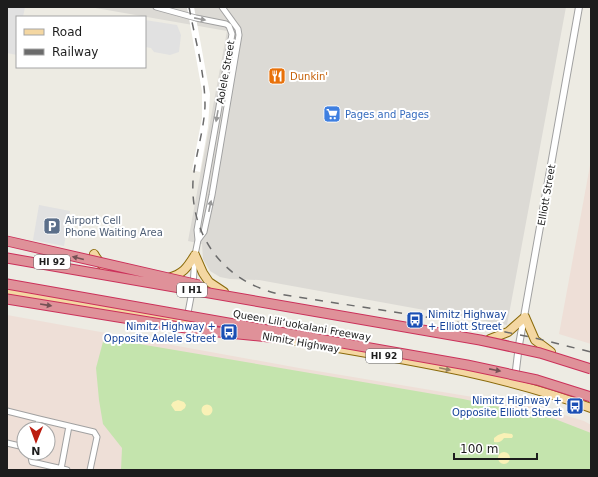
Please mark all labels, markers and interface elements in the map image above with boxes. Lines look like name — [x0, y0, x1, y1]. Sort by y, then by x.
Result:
legend — [16, 16, 146, 68]
one-way arrow — [194, 16, 206, 22]
text: Road — [52, 25, 82, 39]
street label: Aolele Street — [215, 39, 236, 105]
text: Railway — [52, 45, 98, 59]
restaurant icon: Dunkin' — [267, 66, 287, 86]
place label: Dunkin' — [290, 71, 328, 82]
supermarket icon: Pages and Pages — [322, 104, 342, 124]
place label: Pages and Pages — [345, 109, 429, 120]
one-way arrow — [214, 110, 220, 122]
street label: Elliott Street — [536, 163, 557, 227]
one-way arrow — [207, 200, 213, 212]
place label: Airport Cell Phone Waiting Area — [65, 215, 163, 238]
parking icon: Airport Cell Phone Waiting Area — [42, 216, 62, 236]
one-way arrow — [72, 254, 84, 260]
road number: HI 92 — [34, 255, 70, 269]
road number: I H1 — [177, 283, 207, 297]
one-way arrow — [39, 302, 52, 308]
street label: Queen Liliʻuokalani Freeway — [232, 308, 372, 343]
place label: Nimitz Highway + Elliott Street — [428, 309, 506, 332]
bus stop icon: Nimitz Highway + Elliott Street — [405, 310, 425, 330]
place label: Nimitz Highway + Opposite Aolele Street — [104, 321, 216, 344]
bus stop icon: Nimitz Highway + Opposite Aolele Street — [219, 322, 239, 342]
street label: Nimitz Highway — [261, 330, 341, 355]
road number: HI 92 — [366, 349, 402, 363]
one-way arrow — [439, 366, 451, 372]
one-way arrow — [489, 368, 501, 374]
place label: Nimitz Highway + Opposite Elliott Street — [452, 395, 562, 418]
bus stop icon: Nimitz Highway + Opposite Elliott Street — [565, 396, 585, 416]
north arrow — [16, 421, 56, 461]
scale bar — [454, 435, 537, 461]
text: 100 m — [460, 442, 498, 456]
text: N — [31, 444, 41, 457]

